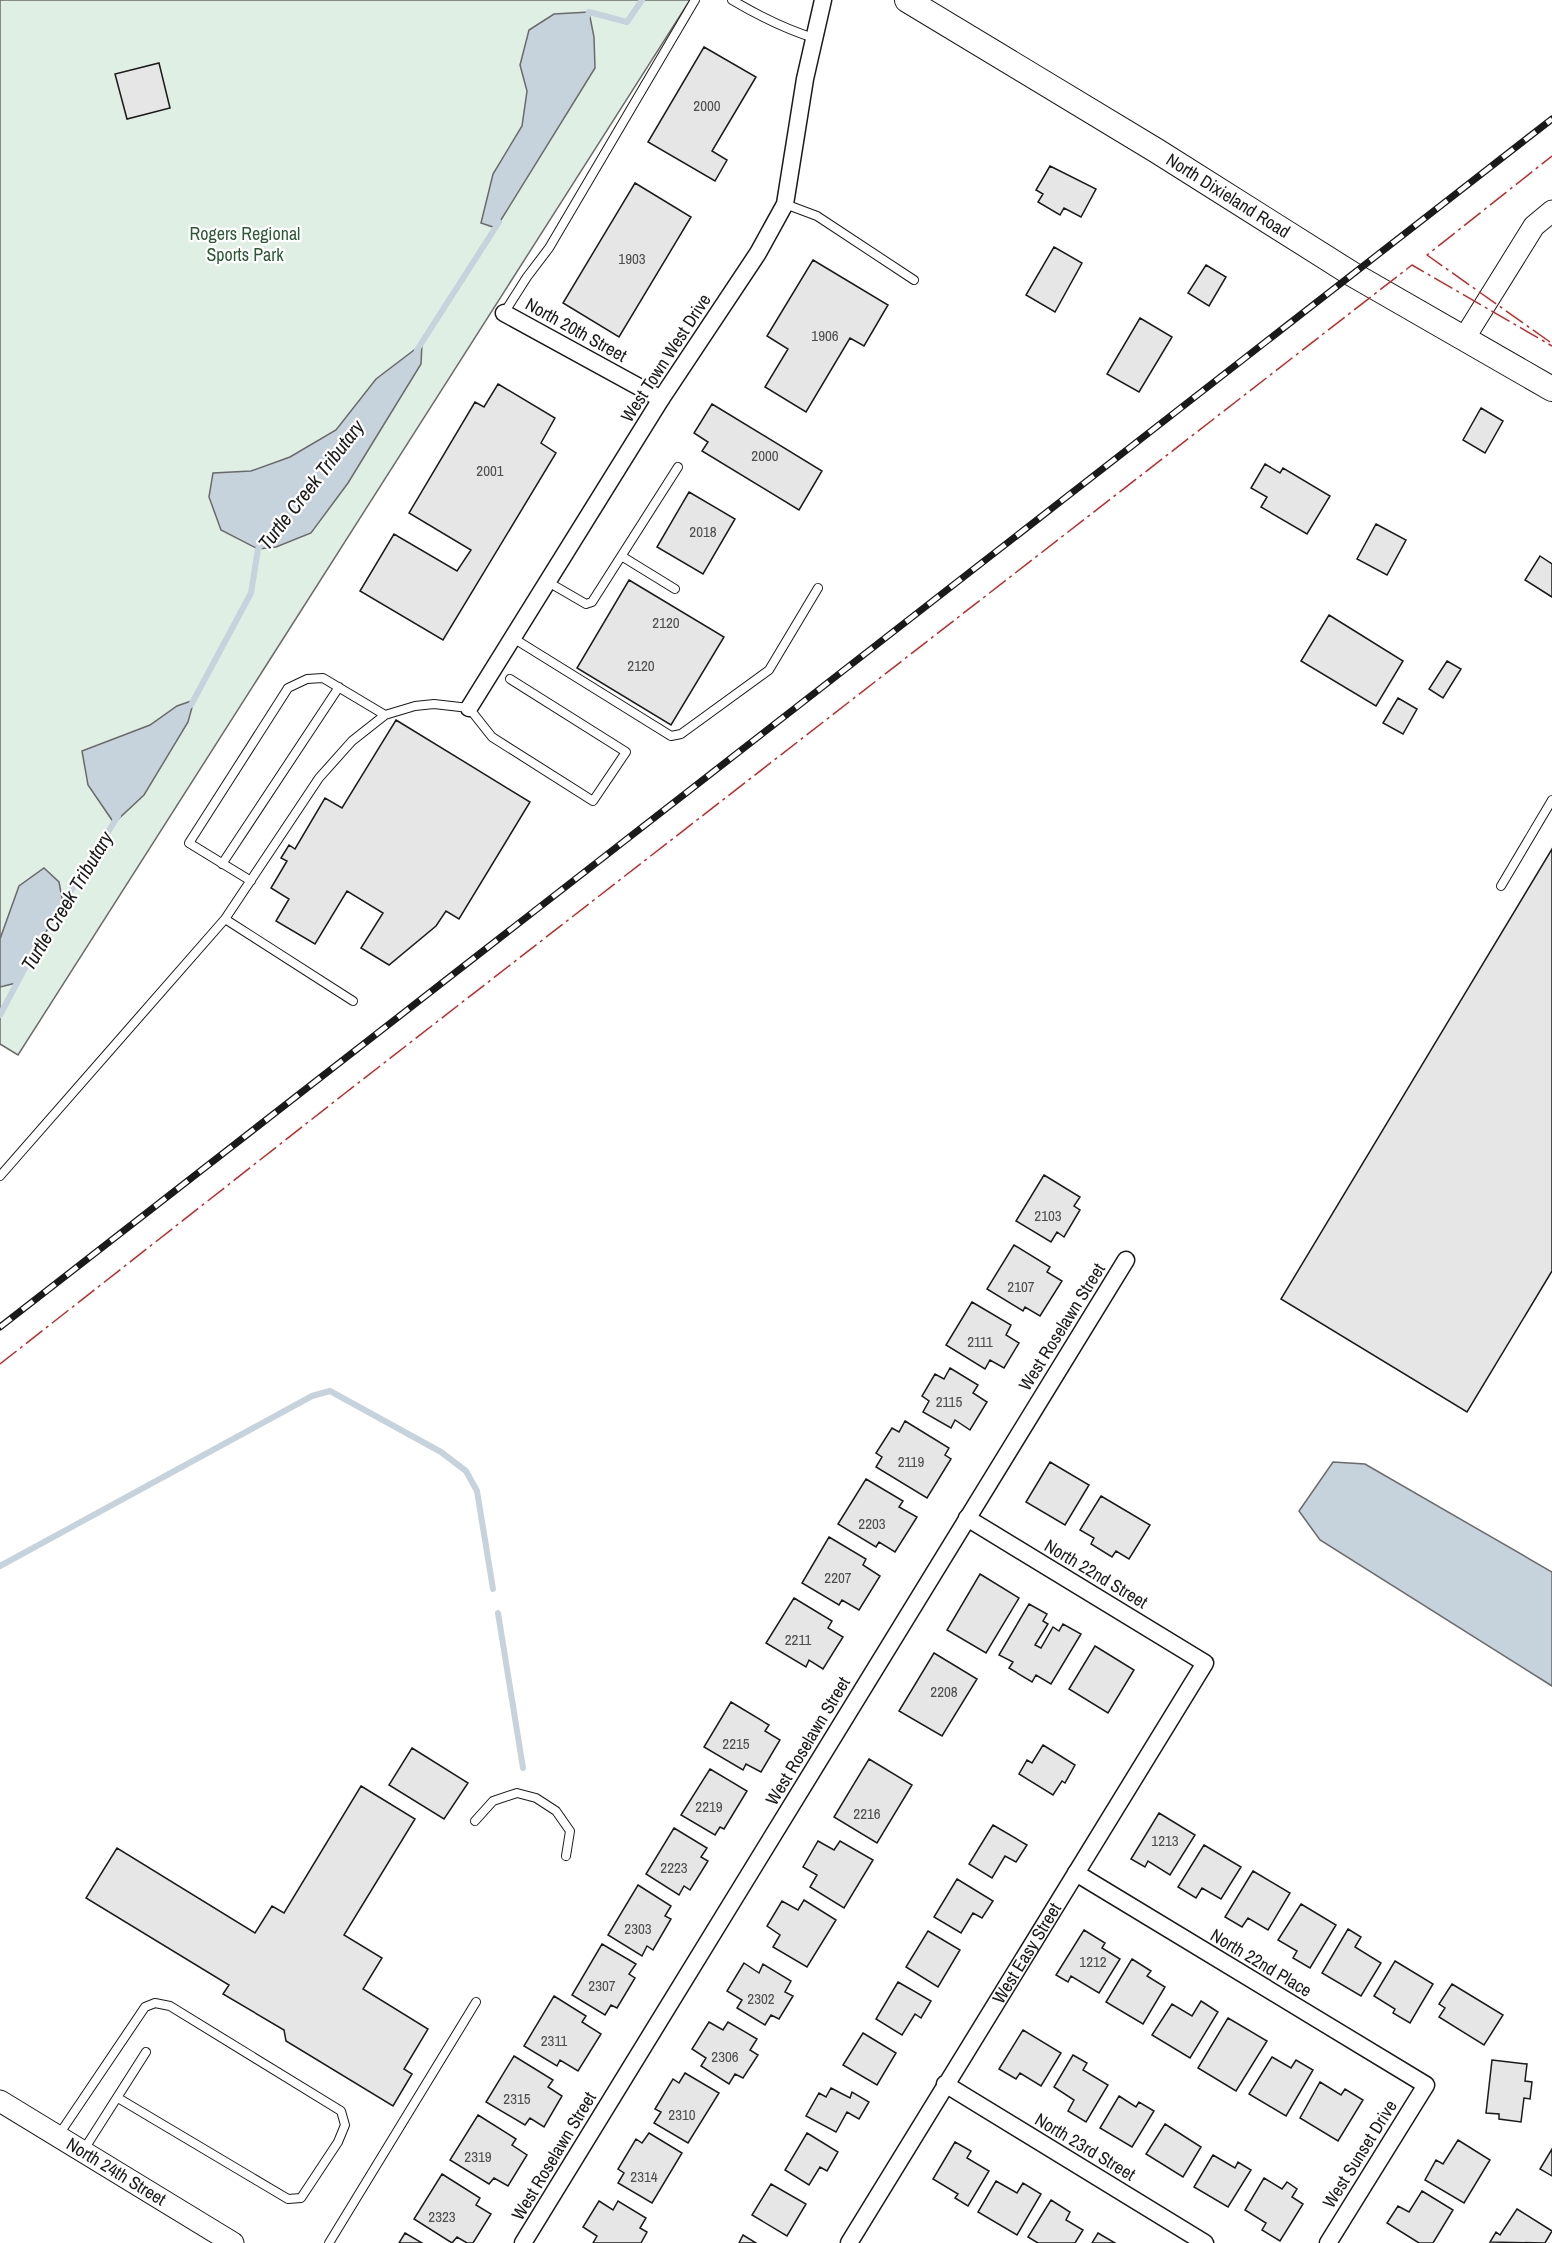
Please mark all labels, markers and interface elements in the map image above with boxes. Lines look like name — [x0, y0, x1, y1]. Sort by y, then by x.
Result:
house number: 2000 — [693, 95, 721, 116]
street label: North Dixieland Road — [1162, 147, 1295, 244]
park label: Rogers Regional Sports Park — [190, 221, 300, 267]
house number: 1903 — [618, 248, 646, 269]
street label: West Town West Drive — [615, 289, 717, 427]
street label: North 20th Street — [521, 291, 631, 368]
house number: 1906 — [811, 325, 839, 346]
water label: Turtle Creek Tributary — [251, 414, 370, 555]
house number: 2000 — [751, 445, 779, 466]
house number: 2001 — [476, 460, 504, 481]
house number: 2018 — [689, 521, 717, 542]
house number: 2120 — [652, 612, 680, 633]
house number: 2120 — [627, 655, 655, 676]
water label: Turtle Creek Tributary — [14, 825, 119, 975]
house number: 2103 — [1034, 1205, 1062, 1226]
street label: West Roselawn Street — [1012, 1258, 1111, 1395]
house number: 2107 — [1007, 1276, 1035, 1297]
house number: 2111 — [967, 1331, 993, 1352]
house number: 2115 — [936, 1391, 962, 1412]
house number: 2119 — [898, 1451, 924, 1472]
house number: 2203 — [858, 1513, 886, 1534]
street label: North 22nd Street — [1040, 1533, 1153, 1614]
house number: 2207 — [824, 1567, 852, 1588]
house number: 2211 — [785, 1629, 811, 1650]
street label: West Roselawn Street — [759, 1672, 856, 1810]
house number: 2208 — [930, 1681, 958, 1702]
house number: 2215 — [722, 1733, 750, 1754]
house number: 2219 — [695, 1796, 723, 1817]
house number: 2216 — [853, 1803, 881, 1824]
house number: 1213 — [1151, 1830, 1179, 1851]
house number: 2223 — [660, 1857, 688, 1878]
street label: West Easy Street — [986, 1898, 1067, 2008]
house number: 2303 — [624, 1918, 652, 1939]
street label: North 22nd Place — [1206, 1922, 1317, 2003]
house number: 1212 — [1079, 1951, 1107, 1972]
house number: 2307 — [588, 1975, 616, 1996]
house number: 2302 — [747, 1988, 775, 2009]
house number: 2311 — [541, 2030, 567, 2051]
house number: 2306 — [711, 2046, 739, 2067]
street label: West Roselawn Street — [505, 2087, 602, 2225]
house number: 2315 — [503, 2088, 531, 2109]
street label: West Sunset Drive — [1316, 2095, 1403, 2212]
house number: 2310 — [668, 2104, 696, 2125]
street label: North 23rd Street — [1030, 2107, 1140, 2186]
street label: North 24th Street — [62, 2131, 171, 2211]
house number: 2319 — [464, 2146, 492, 2167]
house number: 2314 — [630, 2166, 658, 2187]
house number: 2323 — [428, 2206, 456, 2227]

